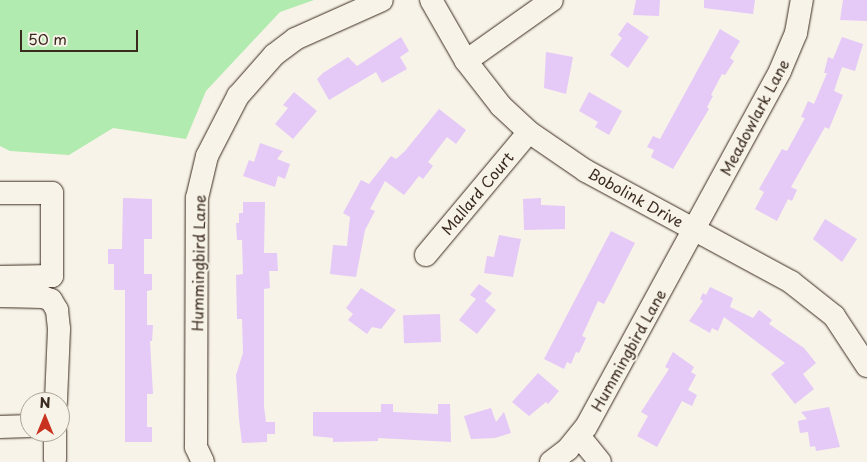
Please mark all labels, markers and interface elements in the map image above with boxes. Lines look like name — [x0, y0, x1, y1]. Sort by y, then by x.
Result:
scale bar — [22, 20, 140, 52]
text: 50 m — [28, 27, 67, 50]
street label: Meadowlark Lane — [716, 56, 792, 178]
street label: Mallard Court — [437, 148, 517, 238]
street label: Bobolink Drive — [585, 163, 687, 231]
street label: Hummingbird Lane — [188, 194, 208, 332]
street label: Hummingbird Lane — [587, 285, 669, 415]
north arrow — [20, 392, 70, 442]
text: N — [39, 392, 51, 413]

